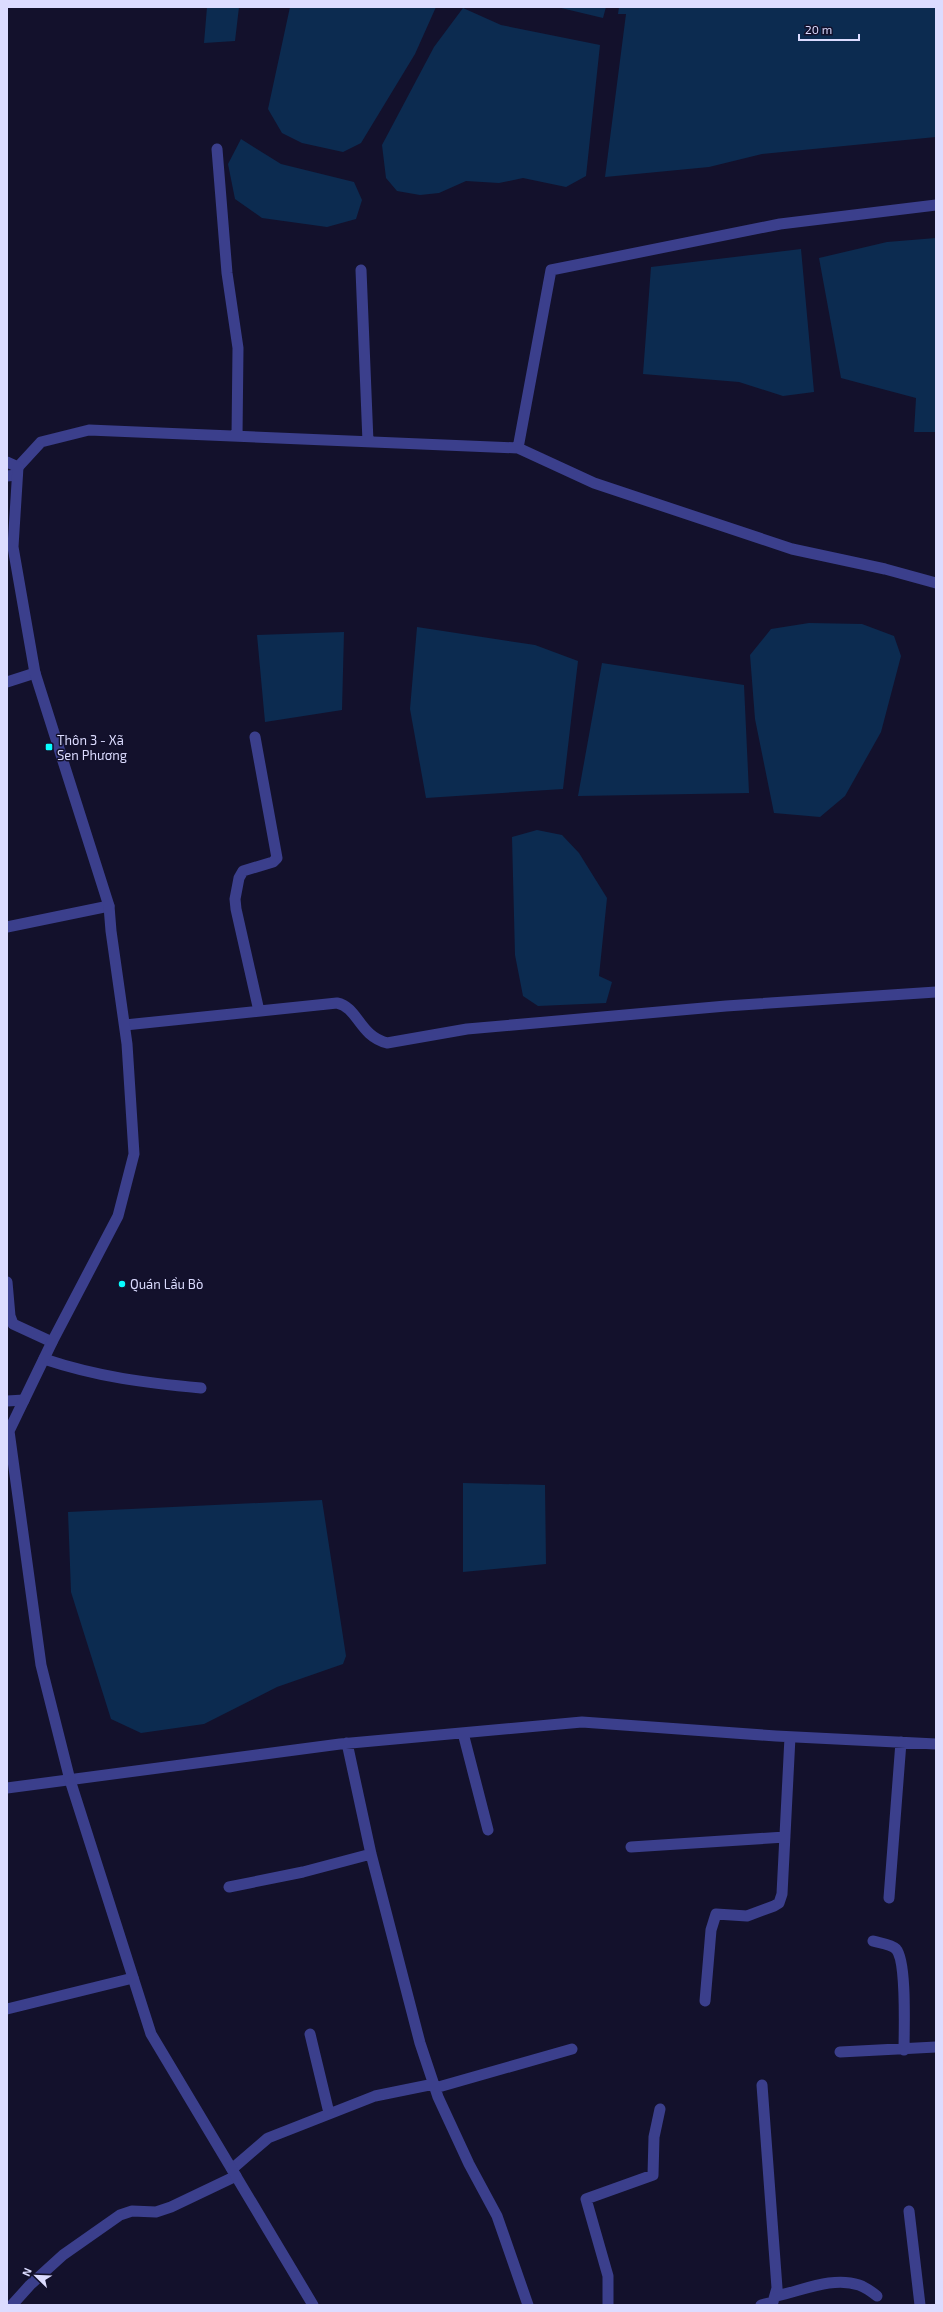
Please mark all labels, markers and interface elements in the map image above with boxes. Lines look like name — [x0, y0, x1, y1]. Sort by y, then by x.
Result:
scale bar — [799, 16, 859, 42]
text: 20 m — [805, 22, 832, 36]
place label: Thôn 3 - Xã Sen Phương — [57, 732, 127, 763]
marker: Thôn 3 - Xã Sen Phương — [44, 742, 54, 752]
place label: Quán Lẩu Bò — [130, 1276, 203, 1292]
marker: Quán Lẩu Bò — [117, 1279, 127, 1289]
north arrow — [16, 2256, 56, 2296]
text: N — [19, 2266, 34, 2278]

